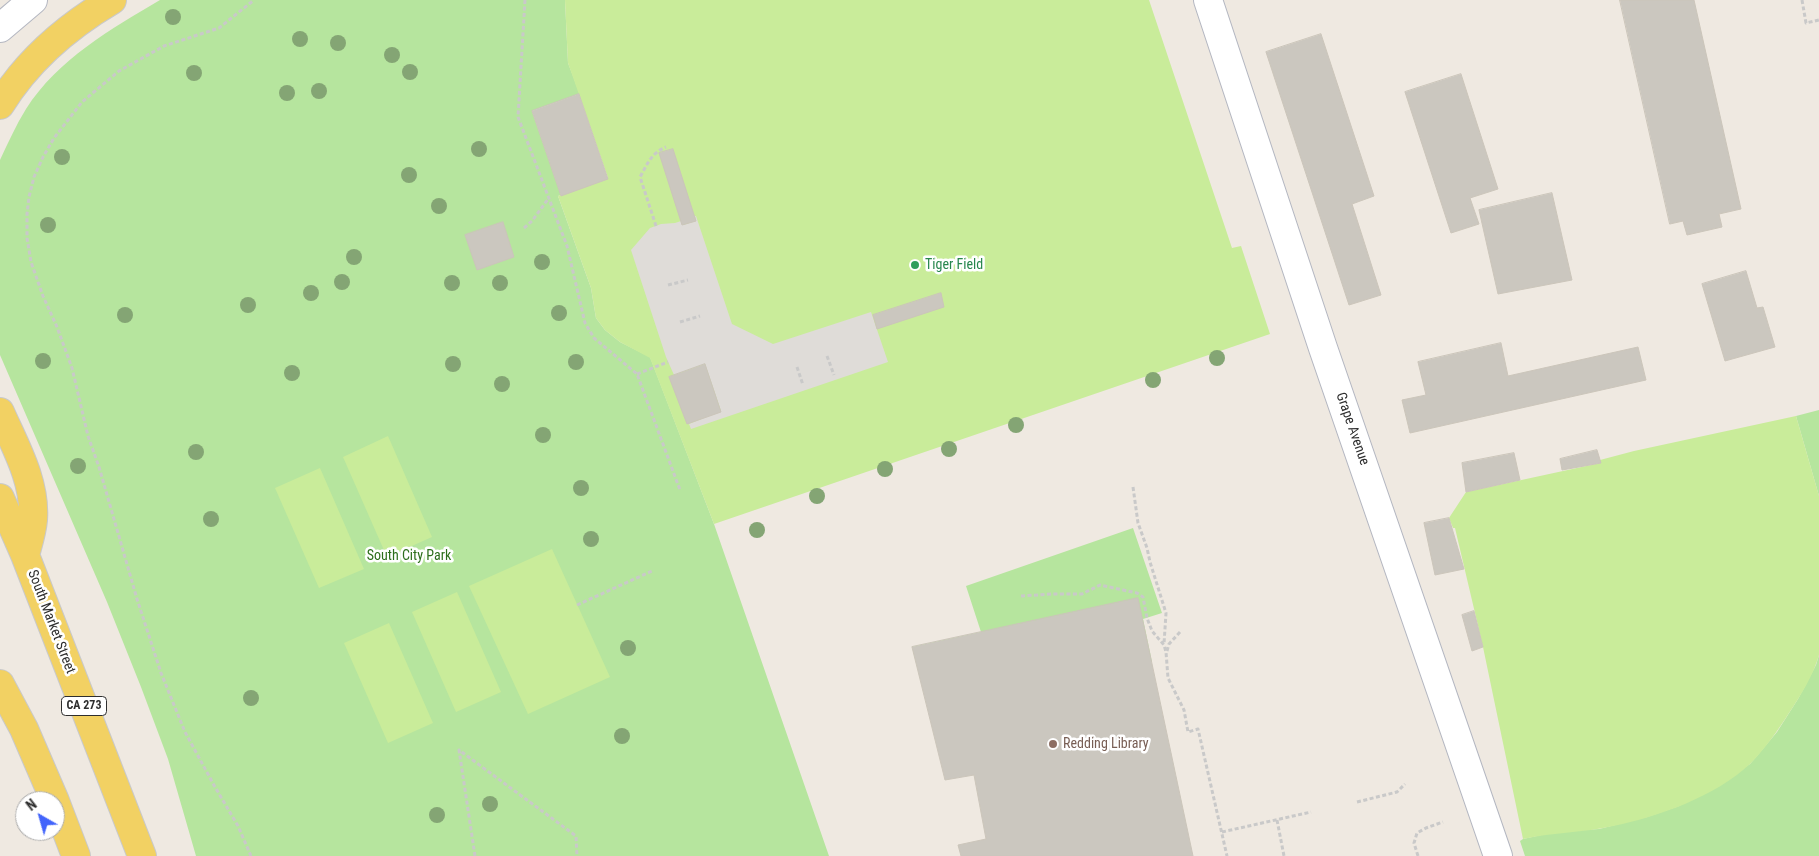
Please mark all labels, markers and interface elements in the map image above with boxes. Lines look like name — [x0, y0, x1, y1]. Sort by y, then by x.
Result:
place label: Tiger Field — [925, 257, 983, 273]
marker: Tiger Field — [909, 259, 921, 271]
street label: Grape Avenue — [1332, 390, 1372, 468]
park label: South City Park — [367, 548, 451, 564]
street label: South Market Street — [24, 568, 78, 676]
road number: CA 273 — [62, 696, 106, 716]
place label: Redding Library — [1063, 736, 1149, 752]
marker: Redding Library — [1047, 738, 1059, 750]
north arrow — [15, 791, 65, 841]
text: N — [23, 796, 40, 814]

